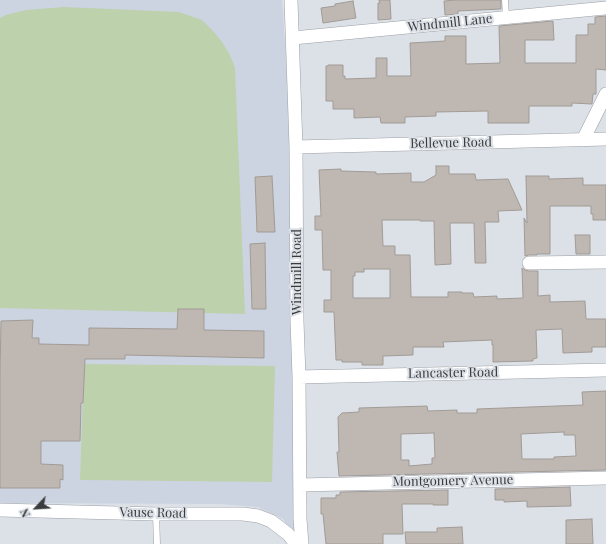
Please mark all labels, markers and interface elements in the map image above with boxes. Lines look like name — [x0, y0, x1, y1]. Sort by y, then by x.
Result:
street label: Windmill Lane — [407, 11, 493, 35]
street label: Bellevue Road — [410, 134, 492, 152]
street label: Windmill Road — [289, 229, 305, 315]
street label: Lancaster Road — [408, 364, 498, 382]
street label: Montgomery Avenue — [392, 472, 514, 490]
north arrow — [16, 488, 56, 528]
street label: Vause Road — [120, 505, 186, 521]
text: N — [16, 507, 33, 520]

